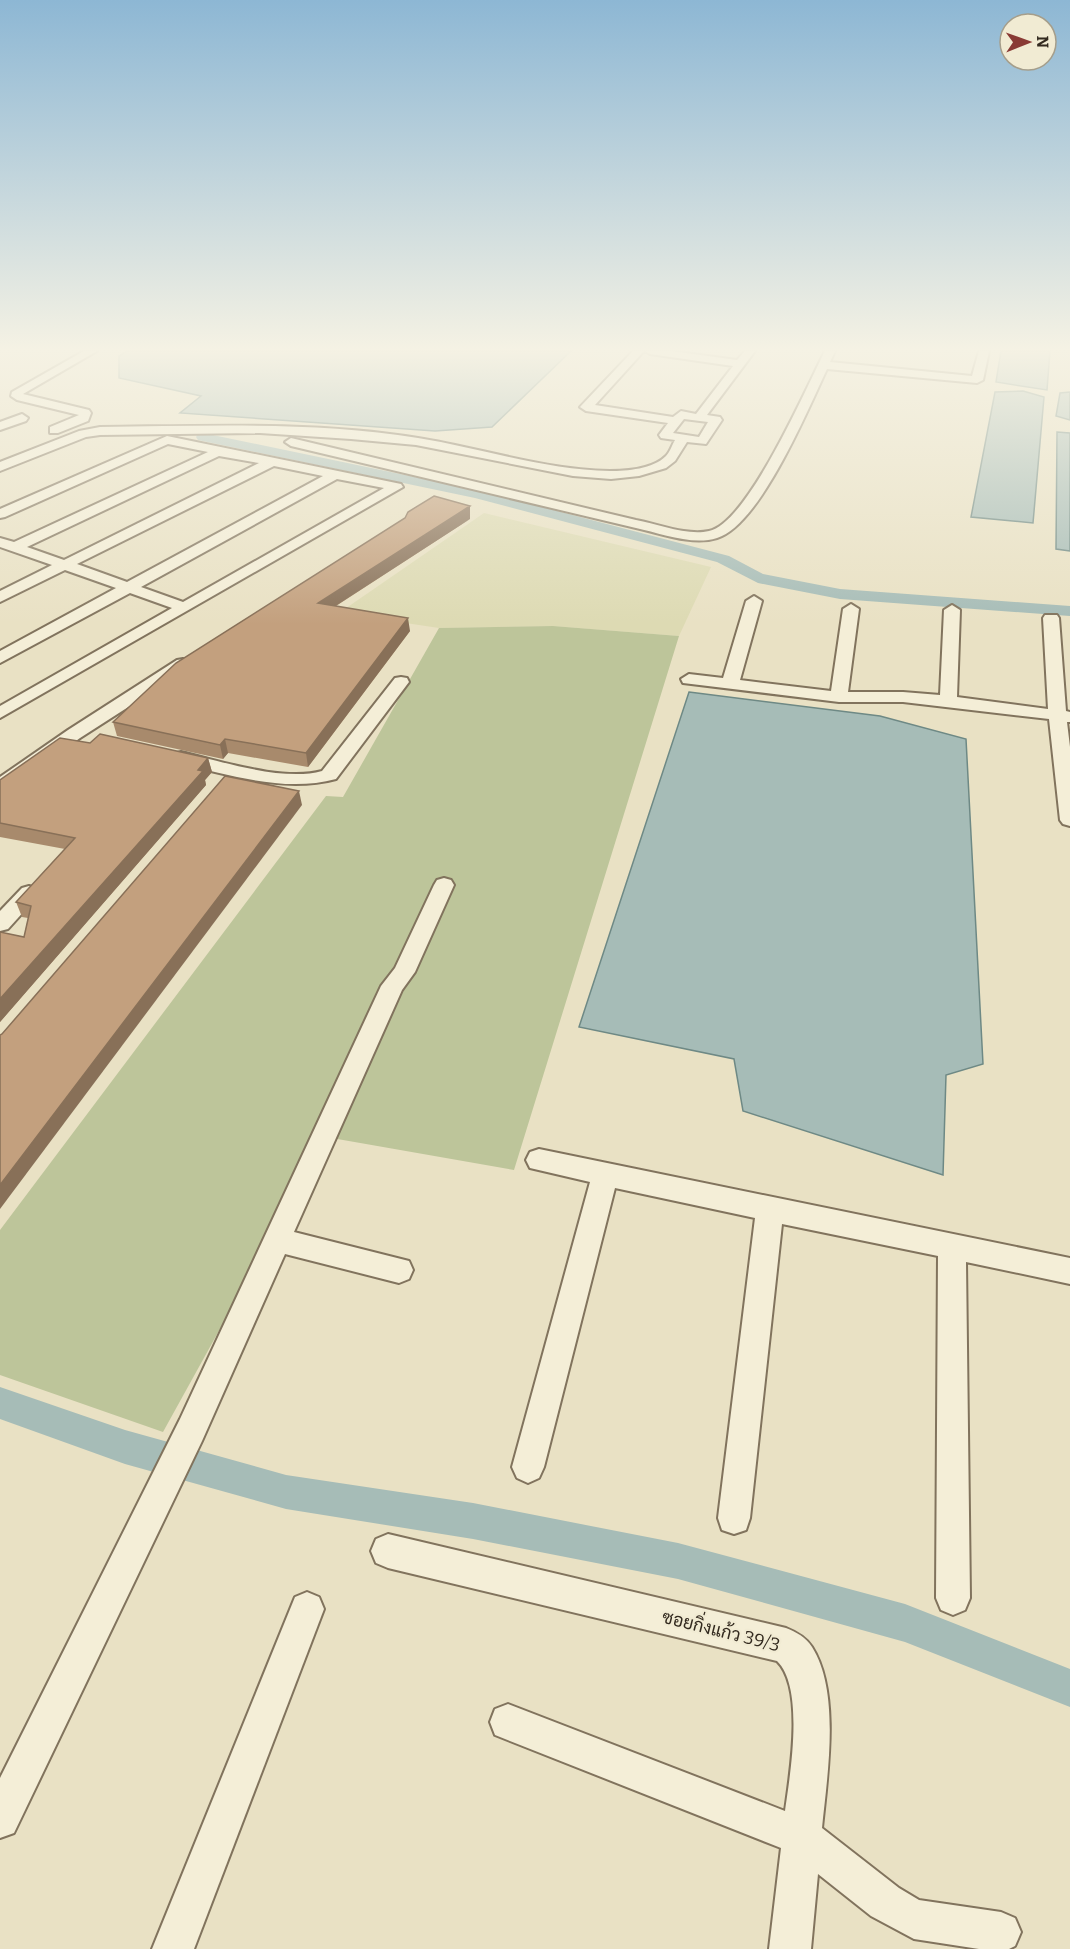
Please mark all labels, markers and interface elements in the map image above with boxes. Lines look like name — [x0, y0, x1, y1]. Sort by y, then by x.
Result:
north arrow — [998, 12, 1058, 72]
text: N — [1033, 35, 1052, 48]
street label: ซอยกิ่งแก้ว 39/3 — [660, 1602, 783, 1656]

